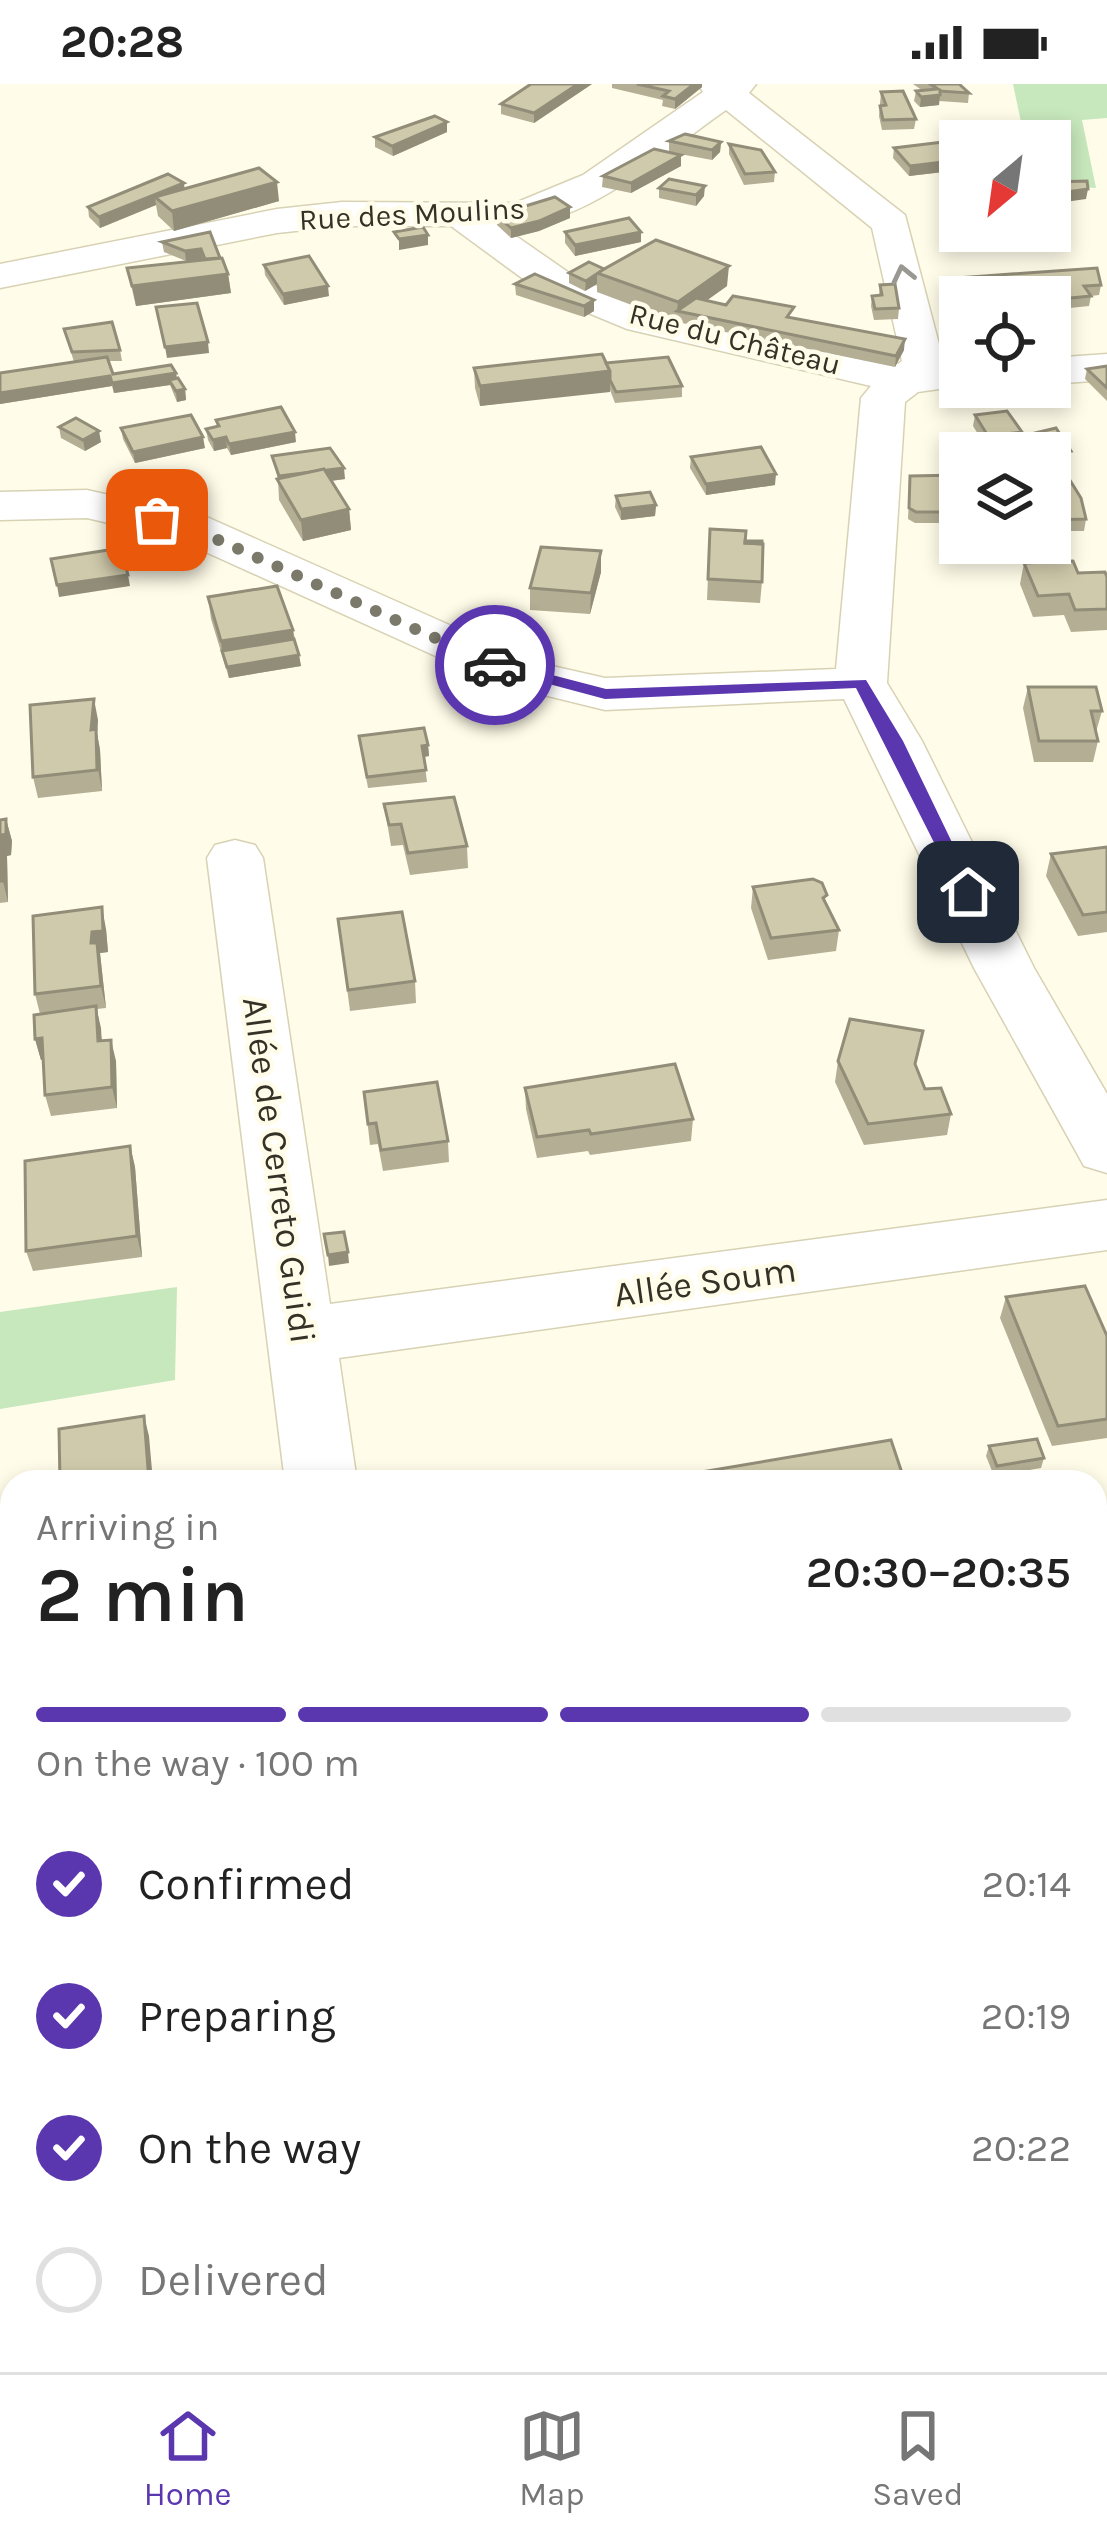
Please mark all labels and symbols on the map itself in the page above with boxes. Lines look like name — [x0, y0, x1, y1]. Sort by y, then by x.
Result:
north arrow — [939, 120, 1071, 252]
street label: Rue des Moulins — [298, 190, 526, 238]
one-way arrow — [891, 264, 916, 284]
street label: Rue du Château — [626, 295, 844, 383]
pin — [106, 469, 208, 571]
courier — [435, 605, 555, 725]
pin — [917, 841, 1019, 943]
street label: Allée de Cerreto Guidi — [234, 994, 324, 1346]
street label: Allée Soum — [611, 1248, 799, 1316]

